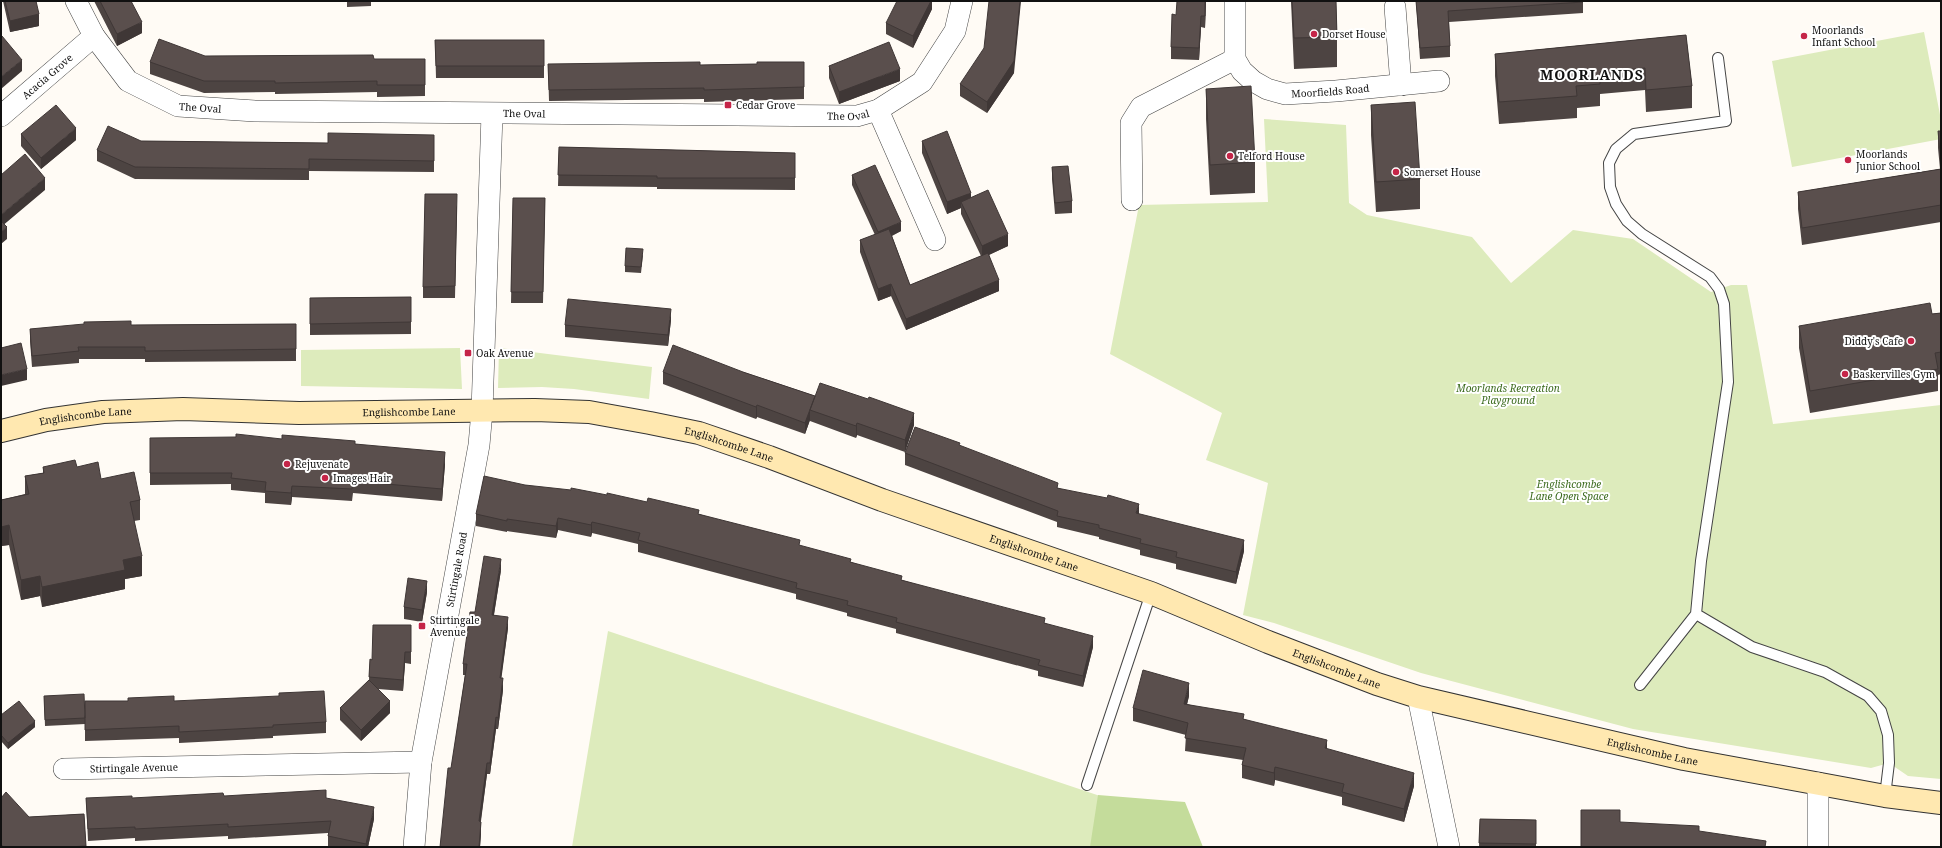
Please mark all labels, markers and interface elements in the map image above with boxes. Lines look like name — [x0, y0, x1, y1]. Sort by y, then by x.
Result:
place label: Moorlands Infant School — [1812, 23, 1875, 49]
place label: Dorset House — [1322, 27, 1386, 41]
marker: Dorset House — [1309, 29, 1319, 39]
marker: Moorlands Infant School — [1799, 31, 1809, 41]
street label: Acacia Grove — [19, 51, 76, 102]
district label: MOORLANDS — [1540, 65, 1644, 84]
street label: Moorfields Road — [1291, 81, 1370, 101]
place label: Cedar Grove — [736, 98, 795, 112]
street label: The Oval — [179, 99, 222, 116]
marker: Cedar Grove — [723, 100, 733, 110]
street label: The Oval — [503, 106, 545, 120]
street label: The Oval — [827, 106, 871, 123]
place label: Moorlands Junior School — [1855, 147, 1920, 173]
place label: Telford House — [1238, 149, 1305, 163]
marker: Telford House — [1225, 151, 1235, 161]
marker: Moorlands Junior School — [1843, 155, 1853, 165]
place label: Somerset House — [1404, 165, 1481, 179]
marker: Somerset House — [1391, 167, 1401, 177]
place label: Diddy's Cafe — [1844, 334, 1903, 348]
marker: Diddy's Cafe — [1906, 336, 1916, 346]
place label: Oak Avenue — [476, 346, 533, 360]
marker: Oak Avenue — [463, 348, 473, 358]
place label: Baskervilles Gym — [1853, 367, 1936, 381]
marker: Baskervilles Gym — [1840, 369, 1850, 379]
park label: Moorlands Recreation Playground — [1455, 381, 1560, 407]
street label: Englishcombe Lane — [38, 404, 132, 428]
street label: Englishcombe Lane — [362, 404, 456, 419]
street label: Englishcombe Lane — [683, 423, 776, 465]
place label: Rejuvenate — [295, 457, 348, 471]
marker: Rejuvenate — [282, 459, 292, 469]
place label: Images Hair — [333, 471, 391, 485]
marker: Images Hair — [320, 473, 330, 483]
park label: Englishcombe Lane Open Space — [1528, 477, 1609, 503]
street label: Stirtingale Road — [442, 531, 470, 608]
street label: Englishcombe Lane — [988, 531, 1081, 574]
place label: Stirtingale Avenue — [430, 613, 480, 639]
marker: Stirtingale Avenue — [417, 621, 427, 631]
street label: Englishcombe Lane — [1291, 645, 1382, 692]
street label: Englishcombe Lane — [1605, 734, 1699, 768]
street label: Stirtingale Avenue — [90, 760, 178, 775]

